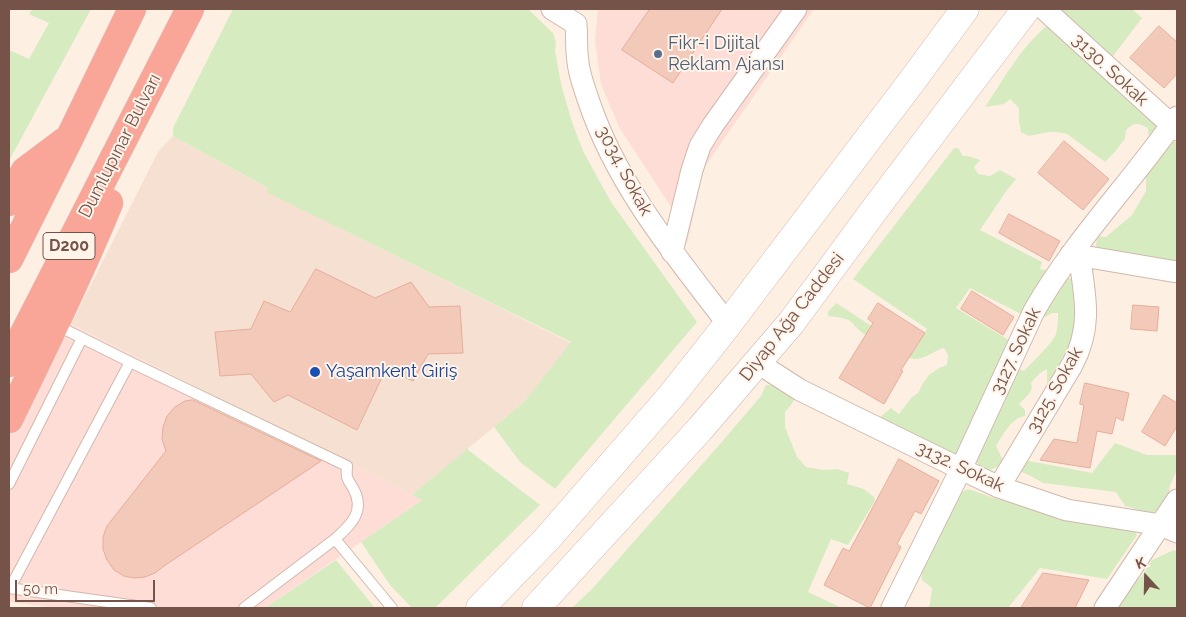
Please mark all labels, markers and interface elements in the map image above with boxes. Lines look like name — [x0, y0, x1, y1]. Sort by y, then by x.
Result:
street label: 3130. Sokak — [1067, 29, 1153, 111]
place label: Fikr-i Dijital Reklam Ajansı — [668, 33, 785, 76]
marker: Fikr-i Dijital Reklam Ajansı — [652, 48, 664, 60]
street label: Dumlupınar Bulvarı — [74, 70, 166, 222]
street label: 3034. Sokak — [591, 122, 657, 220]
road number: D200 — [43, 232, 95, 260]
street label: Diyap Ağa Caddesi — [735, 249, 849, 385]
street label: 3127. Sokak — [986, 304, 1046, 398]
street label: 3125. Sokak — [1023, 343, 1087, 437]
place label: Yaşamkent Giriş — [326, 361, 457, 383]
marker: Yaşamkent Giriş — [308, 365, 322, 379]
street label: 3132. Sokak — [912, 437, 1008, 497]
north arrow — [1121, 552, 1171, 602]
text: K — [1133, 554, 1148, 572]
scale bar — [18, 570, 158, 602]
text: 50 m — [23, 580, 58, 598]

